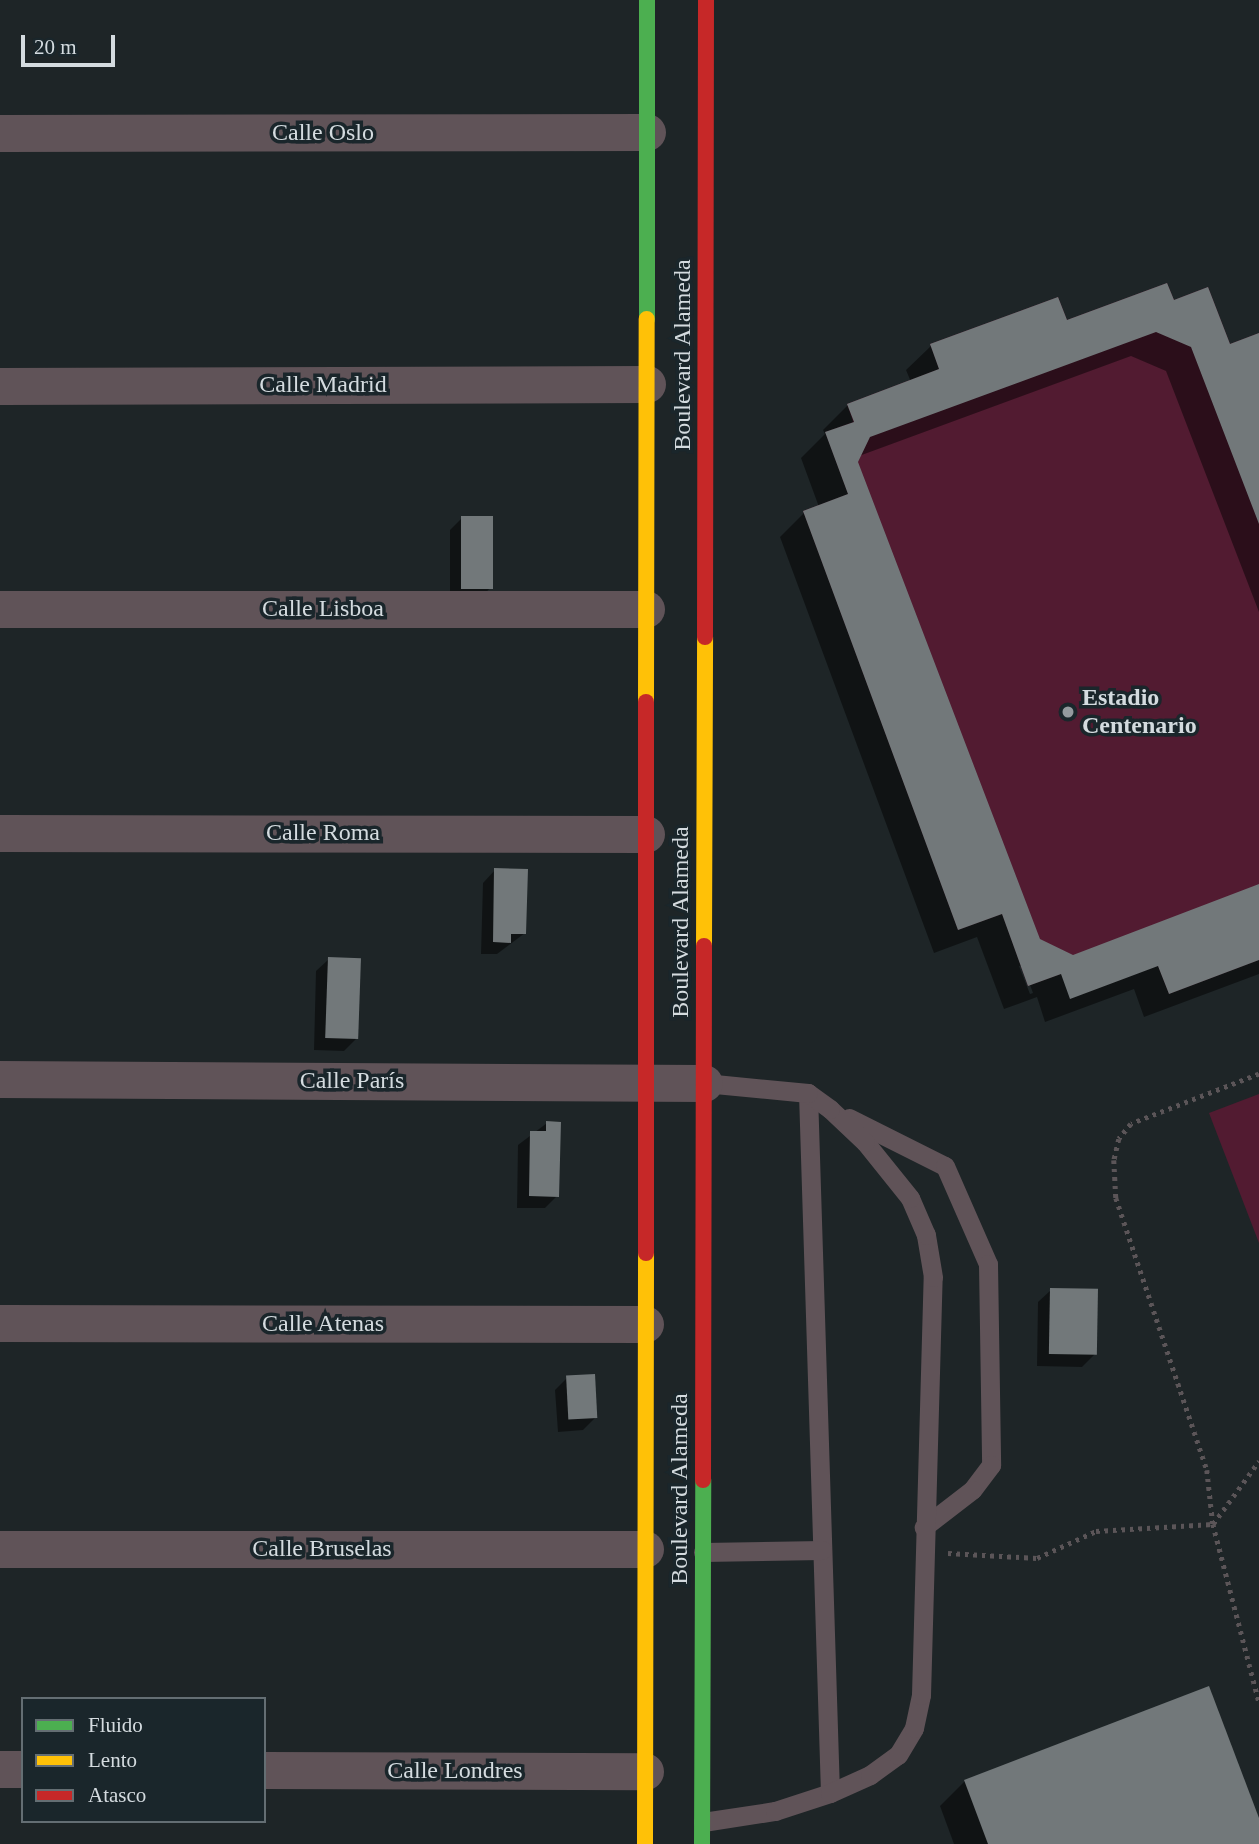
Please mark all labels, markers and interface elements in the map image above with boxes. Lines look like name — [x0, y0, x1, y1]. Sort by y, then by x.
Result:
scale bar — [24, 21, 119, 65]
text: 20 m — [34, 35, 77, 59]
street label: Calle Oslo — [272, 119, 374, 147]
street label: Boulevard Alameda — [669, 259, 697, 451]
street label: Calle Madrid — [259, 371, 387, 399]
street label: Calle Lisboa — [262, 595, 384, 623]
place label: Estadio Centenario — [1082, 684, 1197, 740]
marker: Estadio Centenario — [1060, 704, 1076, 720]
street label: Calle Roma — [266, 819, 380, 847]
street label: Boulevard Alameda — [667, 826, 695, 1018]
street label: Calle París — [300, 1067, 404, 1095]
street label: Calle Atenas — [261, 1310, 385, 1338]
street label: Boulevard Alameda — [666, 1393, 694, 1585]
street label: Calle Bruselas — [252, 1535, 392, 1563]
legend — [21, 1697, 266, 1823]
text: Fluido — [88, 1713, 143, 1737]
text: Lento — [88, 1748, 137, 1772]
street label: Calle Londres — [387, 1757, 523, 1785]
text: Atasco — [88, 1783, 146, 1807]

